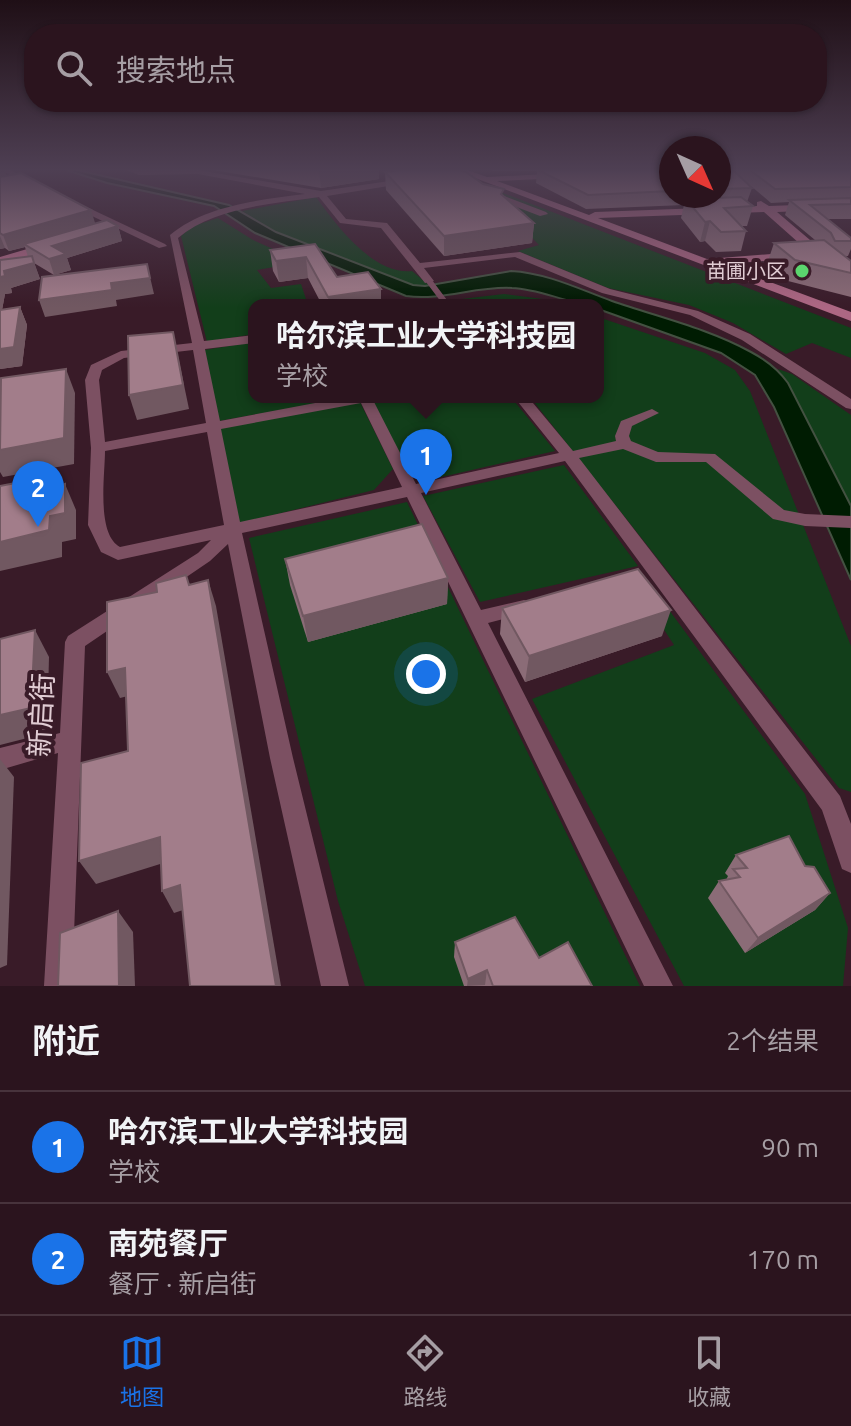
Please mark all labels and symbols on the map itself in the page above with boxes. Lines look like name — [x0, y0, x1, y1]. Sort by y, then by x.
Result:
north arrow — [659, 136, 731, 208]
place label: 苗圃小区 — [706, 259, 786, 282]
marker: 苗圃小区 — [793, 262, 811, 280]
pin: 1 — [400, 429, 452, 495]
pin: 2 — [12, 461, 64, 527]
your location — [406, 654, 446, 694]
street label: 新启街 — [23, 672, 58, 758]

